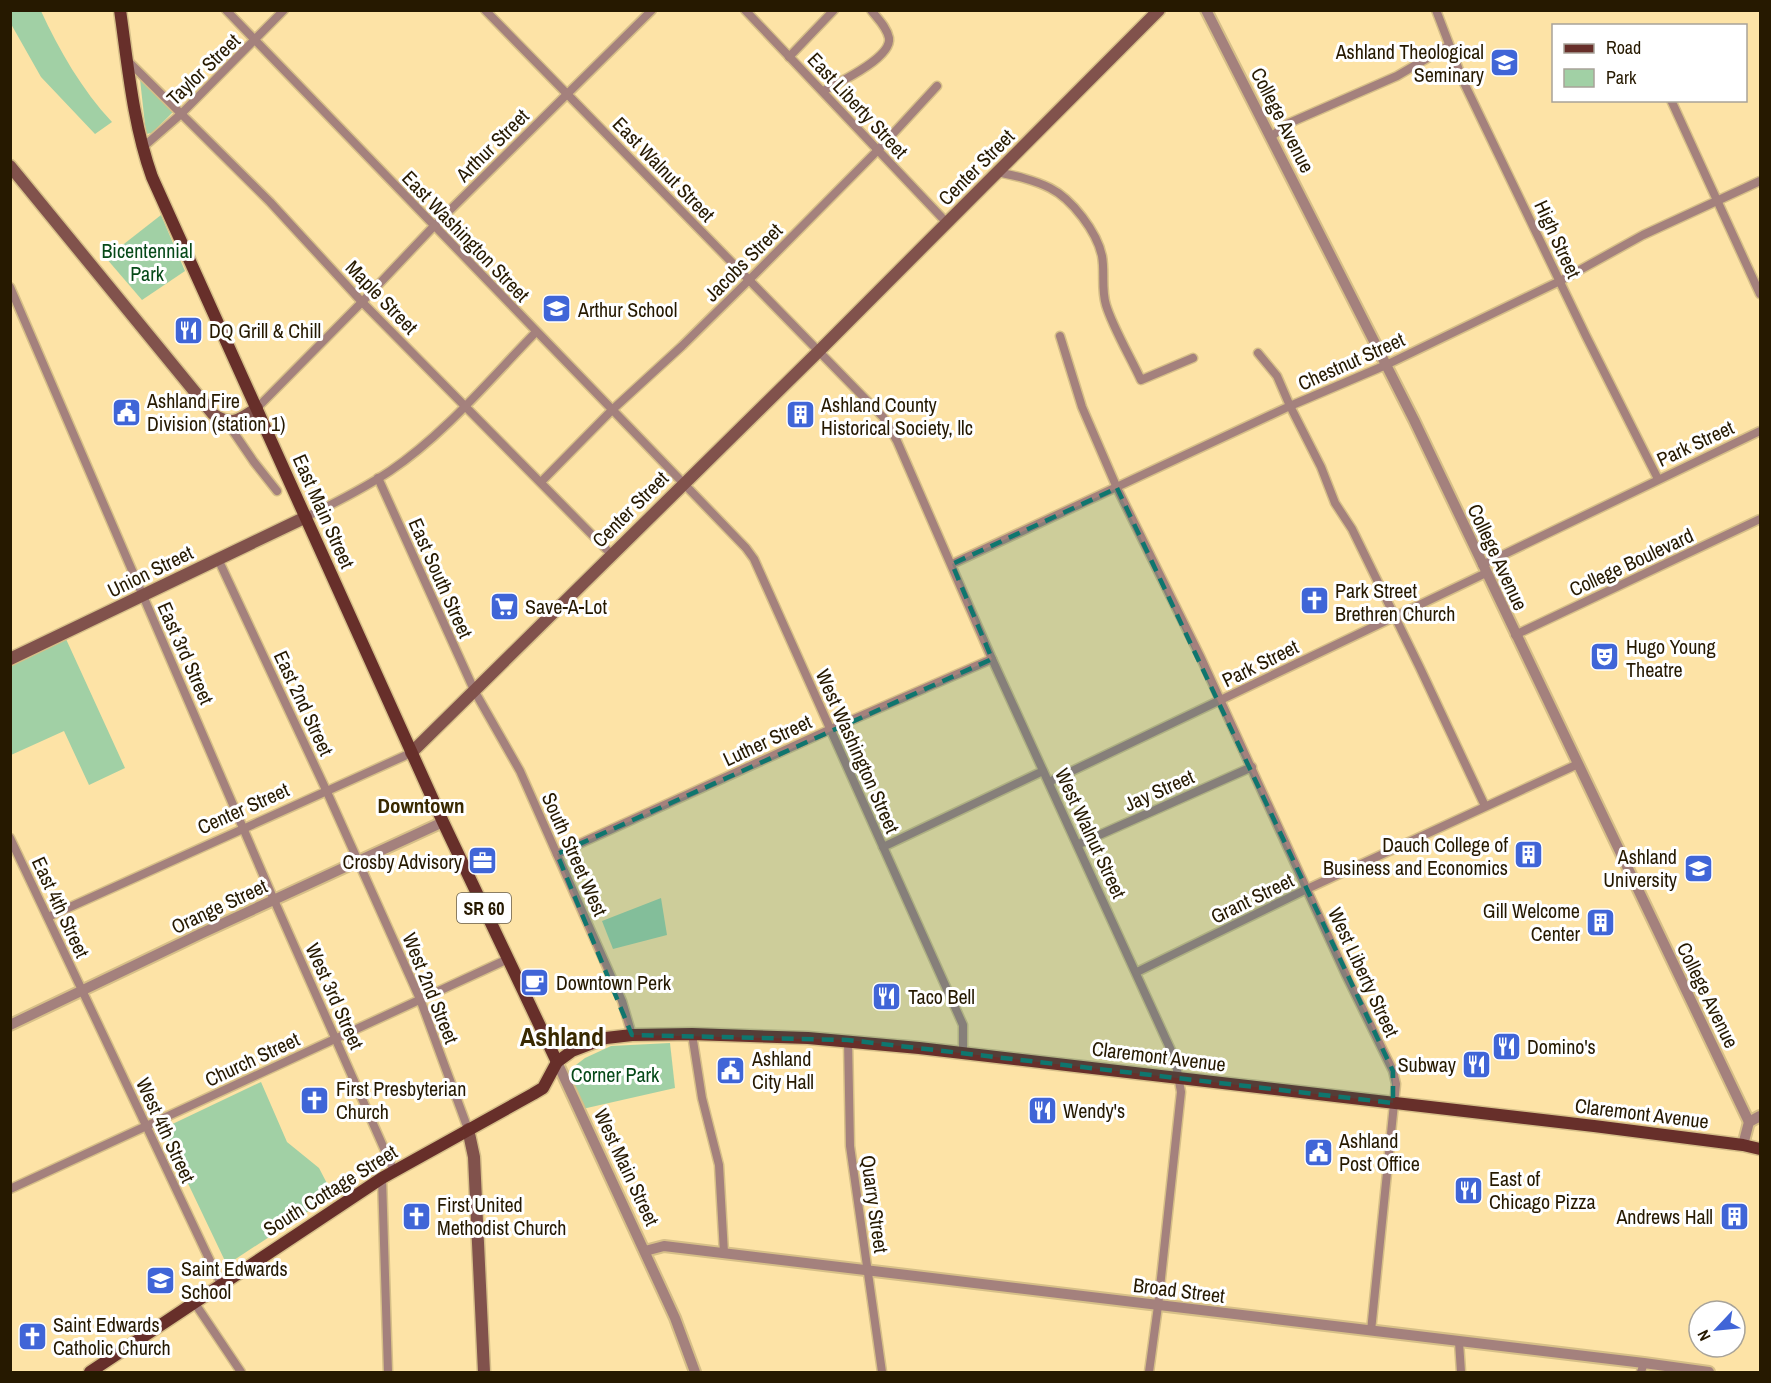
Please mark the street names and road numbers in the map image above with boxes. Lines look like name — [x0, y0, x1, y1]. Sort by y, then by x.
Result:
street label: Taylor Street — [160, 27, 246, 111]
street label: East Liberty Street — [802, 46, 914, 164]
street label: College Avenue — [1245, 63, 1321, 177]
street label: Arthur Street — [449, 102, 535, 188]
street label: East Walnut Street — [607, 111, 721, 228]
street label: Center Street — [932, 123, 1020, 211]
street label: East Washington Street — [396, 165, 536, 308]
street label: High Street — [1528, 196, 1588, 283]
street label: Jacobs Street — [698, 217, 788, 307]
street label: Maple Street — [340, 254, 424, 340]
street label: Chestnut Street — [1293, 325, 1409, 397]
street label: Park Street — [1652, 413, 1738, 473]
street label: East Main Street — [287, 450, 361, 573]
street label: Center Street — [586, 465, 674, 553]
street label: College Avenue — [1462, 499, 1534, 615]
street label: East South Street — [403, 514, 480, 643]
street label: College Boulevard — [1565, 521, 1697, 603]
street label: Union Street — [103, 538, 198, 603]
street label: East 3rd Street — [151, 598, 221, 709]
street label: Park Street — [1217, 633, 1303, 693]
street label: East 2nd Street — [268, 646, 340, 760]
street label: West Washington Street — [810, 665, 906, 838]
street label: Luther Street — [718, 708, 816, 772]
street label: Jay Street — [1120, 762, 1199, 817]
street label: West Walnut Street — [1049, 764, 1133, 903]
street label: Center Street — [193, 776, 293, 840]
street label: South Street West — [536, 788, 615, 921]
street label: East 4th Street — [26, 852, 96, 962]
street label: Grant Street — [1206, 866, 1298, 930]
street label: Orange Street — [167, 872, 272, 940]
road number: SR 60 — [457, 893, 511, 923]
street label: West Liberty Street — [1322, 903, 1406, 1042]
street label: West 2nd Street — [397, 929, 466, 1048]
street label: College Avenue — [1671, 938, 1745, 1052]
street label: West 3rd Street — [300, 939, 371, 1054]
street label: Church Street — [200, 1025, 304, 1093]
street label: Claremont Avenue — [1091, 1034, 1227, 1078]
street label: West 4th Street — [130, 1073, 202, 1187]
street label: Claremont Avenue — [1574, 1091, 1710, 1135]
street label: West Main Street — [588, 1104, 666, 1230]
street label: South Cottage Street — [258, 1138, 402, 1242]
street label: Quarry Street — [855, 1153, 895, 1255]
street label: Broad Street — [1132, 1271, 1227, 1309]

